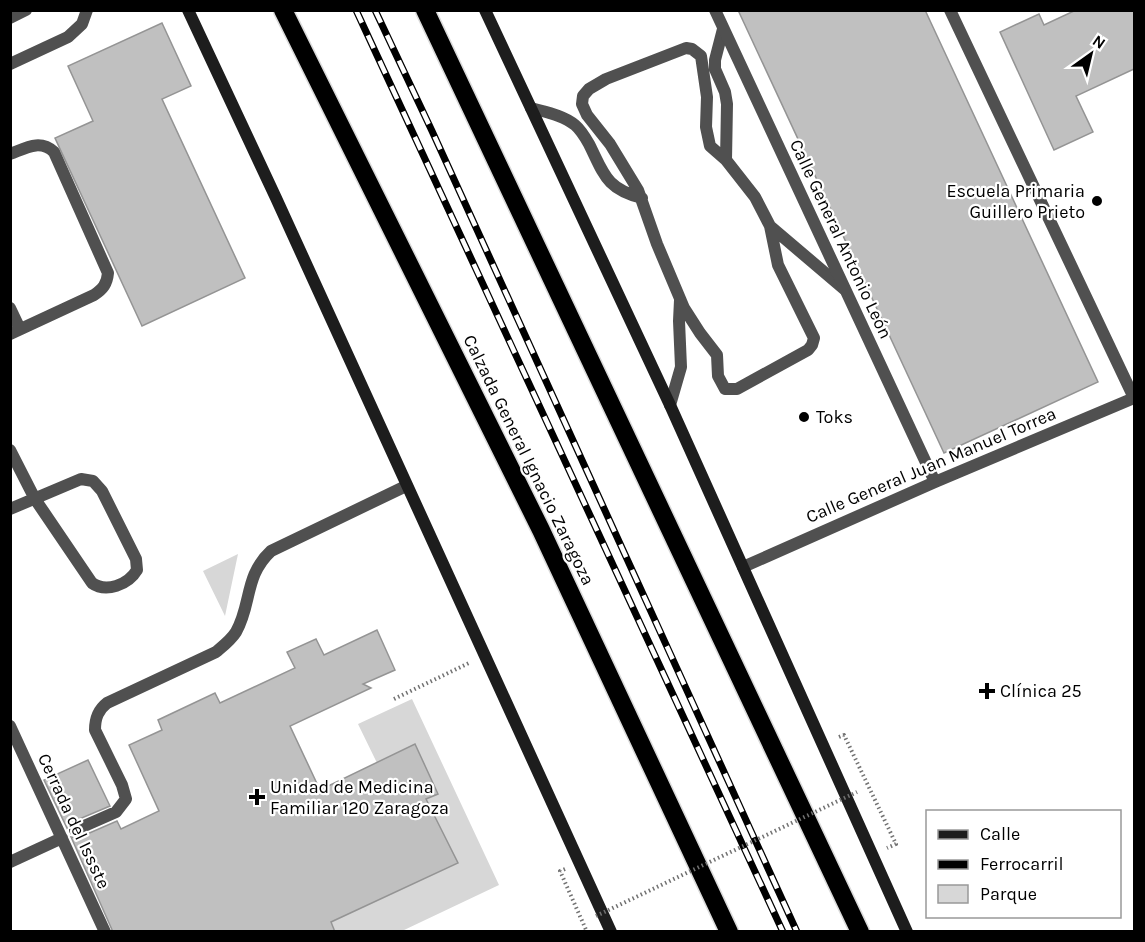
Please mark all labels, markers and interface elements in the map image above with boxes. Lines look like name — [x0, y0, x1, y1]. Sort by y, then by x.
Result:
north arrow — [1061, 24, 1121, 84]
text: N — [1089, 31, 1109, 53]
street label: Calle General Antonio León — [785, 136, 897, 342]
place label: Escuela Primaria Guillero Prieto — [946, 180, 1085, 223]
marker: Escuela Primaria Guillero Prieto — [1090, 194, 1104, 208]
street label: Calzada General Ignacio Zaragoza — [459, 331, 599, 589]
street label: Calle General Juan Manuel Torrea — [803, 402, 1059, 528]
place label: Toks — [816, 406, 853, 428]
marker: Toks — [797, 410, 811, 424]
place label: Clínica 25 — [1000, 680, 1082, 702]
marker: Clínica 25 — [978, 682, 996, 700]
street label: Cerrada del Issste — [33, 750, 115, 892]
place label: Unidad de Medicina Familiar 120 Zaragoza — [270, 776, 449, 819]
marker: Unidad de Medicina Familiar 120 Zaragoza — [248, 788, 266, 806]
legend — [926, 810, 1121, 918]
text: Calle — [980, 823, 1020, 845]
text: Ferrocarril — [980, 853, 1064, 875]
text: Parque — [980, 883, 1037, 905]

